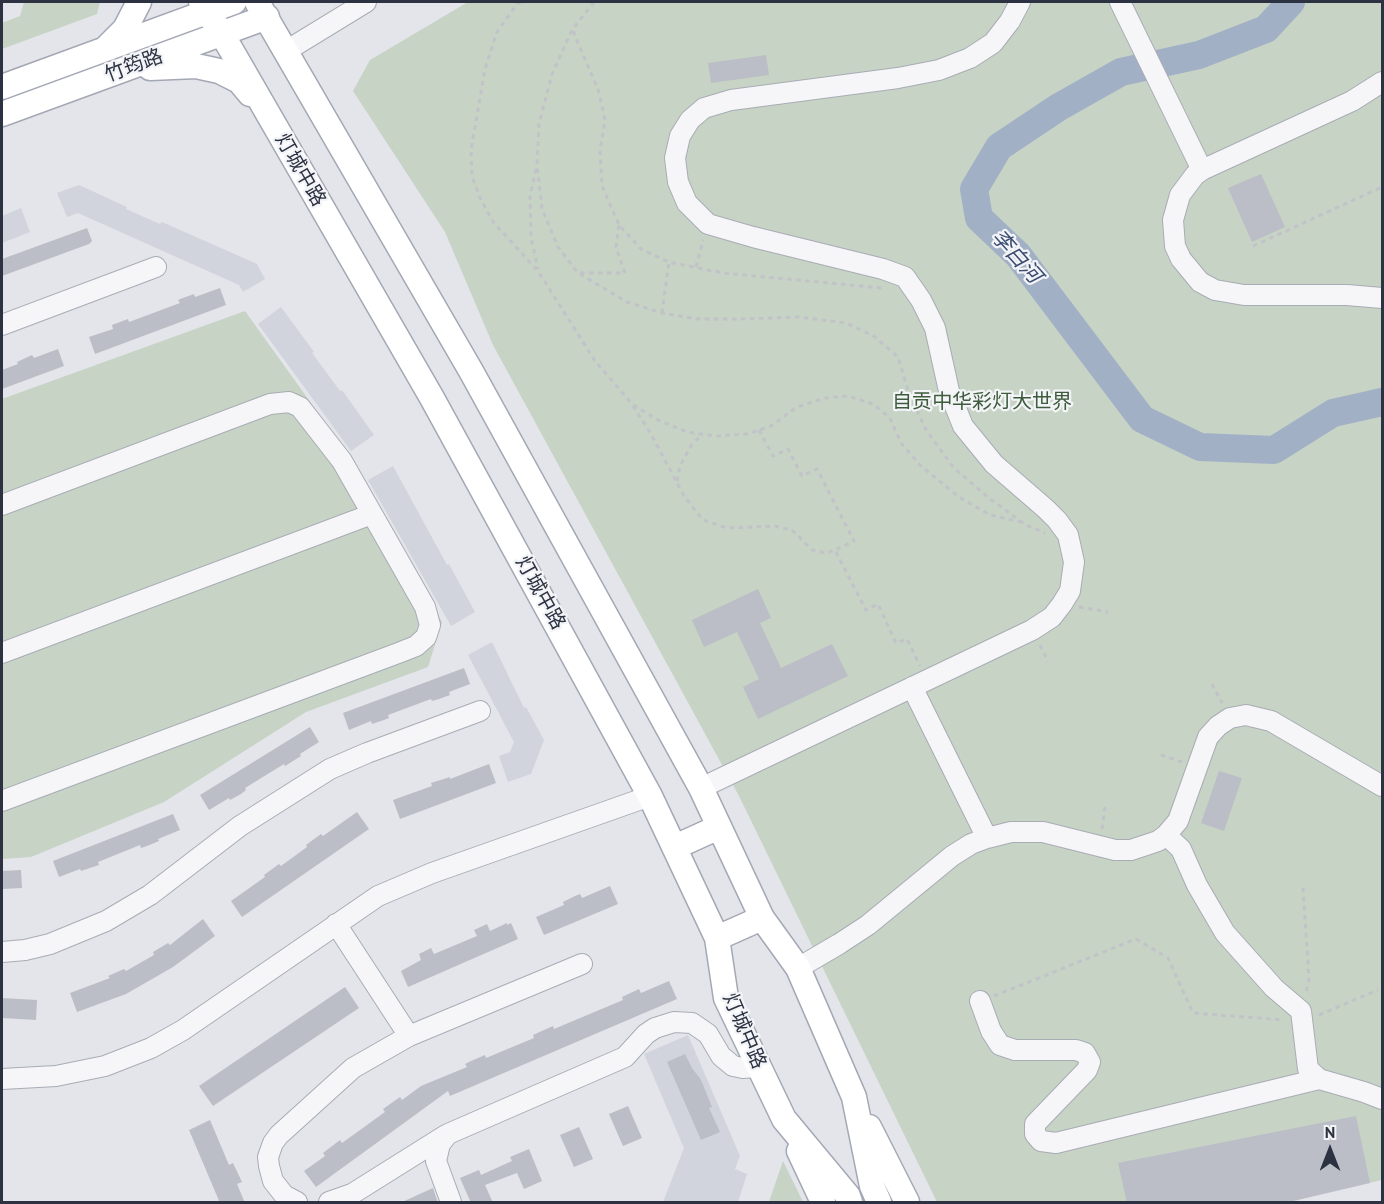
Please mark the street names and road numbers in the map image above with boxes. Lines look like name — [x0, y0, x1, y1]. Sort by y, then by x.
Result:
street label: 竹筠路 — [102, 44, 166, 88]
street label: 灯城中路 — [270, 129, 330, 211]
street label: 灯城中路 — [510, 552, 570, 634]
street label: 灯城中路 — [717, 989, 771, 1073]

